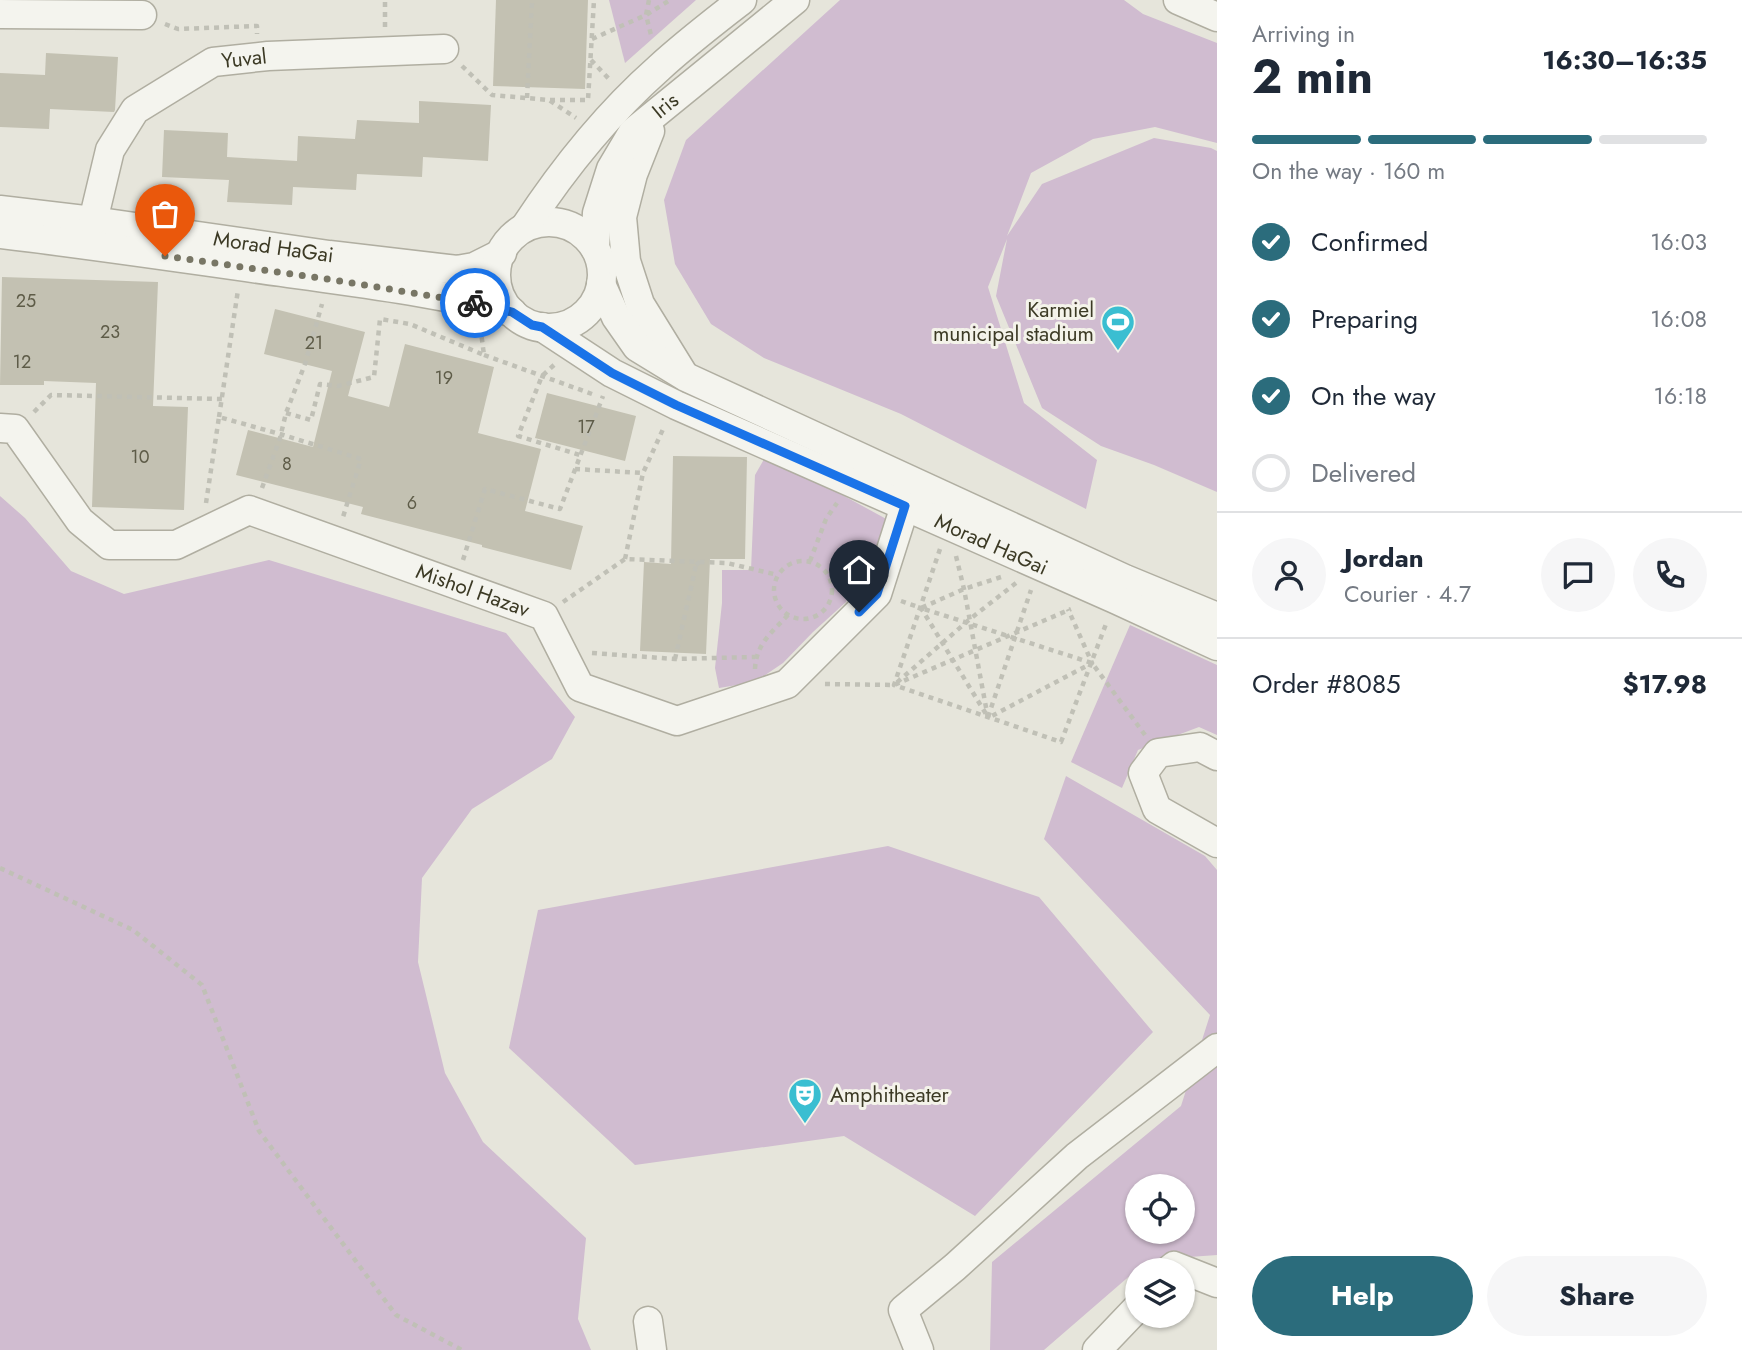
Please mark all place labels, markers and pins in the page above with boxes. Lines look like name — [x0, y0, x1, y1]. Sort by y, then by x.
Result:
pin — [135, 184, 195, 256]
place label: Karmiel municipal stadium — [933, 295, 1094, 349]
sports icon: Karmiel municipal stadium — [1099, 303, 1137, 352]
pin — [829, 540, 889, 612]
theatre icon: Amphitheater — [786, 1076, 824, 1125]
place label: Amphitheater — [830, 1080, 950, 1110]

